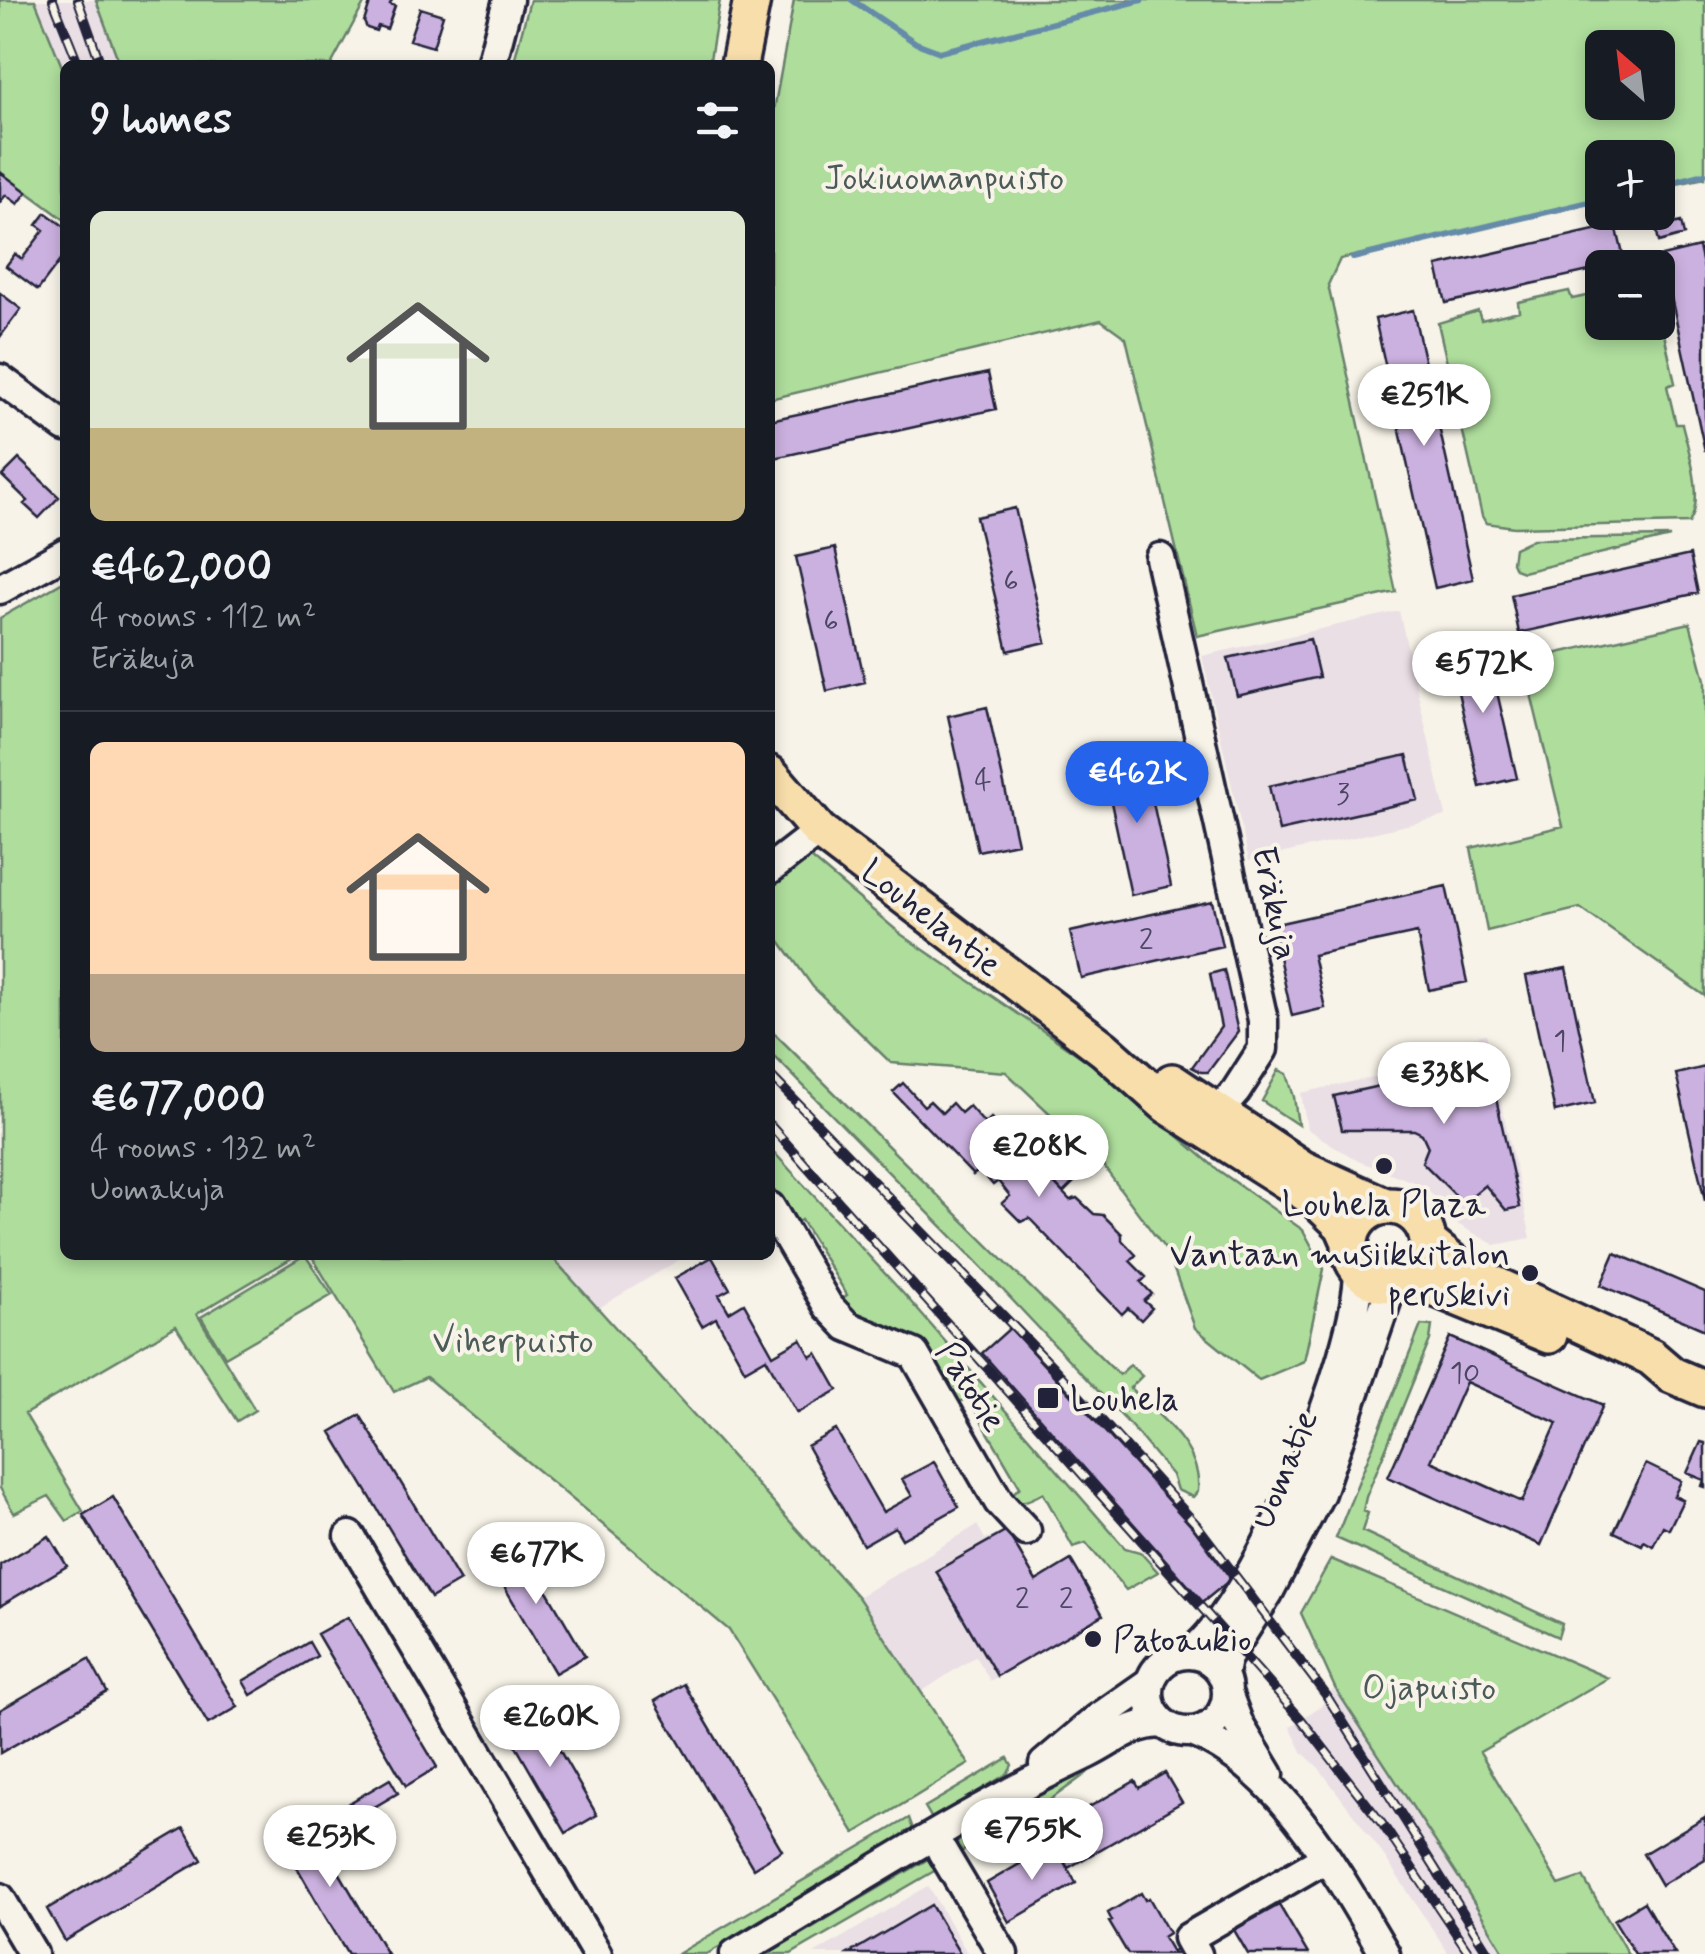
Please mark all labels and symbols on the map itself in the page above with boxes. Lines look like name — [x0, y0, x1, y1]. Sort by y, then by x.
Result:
north arrow — [1585, 30, 1675, 120]
park label: Jokiuomanpuisto — [824, 156, 1064, 202]
pin: €251K — [1354, 364, 1494, 449]
house number: 6 — [1003, 562, 1019, 601]
house number: 6 — [823, 602, 839, 641]
pin: €572K — [1413, 631, 1553, 716]
pin: €462K — [1067, 741, 1207, 826]
house number: 4 — [974, 761, 992, 800]
house number: 3 — [1336, 775, 1350, 814]
street label: Eräkuja — [1240, 842, 1308, 964]
street label: Louhelantie — [851, 849, 1011, 988]
house number: 2 — [1139, 921, 1153, 960]
house number: 1 — [1553, 1022, 1567, 1061]
pin: €338K — [1374, 1042, 1514, 1127]
pin: €208K — [969, 1115, 1109, 1200]
marker: Louhela Plaza — [1373, 1155, 1395, 1177]
place label: Louhela Plaza — [1282, 1182, 1487, 1228]
place label: Vantaan musiikkitalon peruskivi — [1169, 1232, 1510, 1318]
marker: Vantaan musiikkitalon peruskivi — [1519, 1262, 1541, 1284]
park label: Viherpuisto — [432, 1319, 594, 1365]
street label: Patotie — [924, 1333, 1017, 1441]
house number: 10 — [1450, 1354, 1480, 1393]
place label: Louhela — [1070, 1377, 1179, 1423]
marker: Louhela — [1035, 1385, 1061, 1411]
street label: Uomatie — [1240, 1404, 1329, 1536]
pin: €677K — [466, 1522, 606, 1607]
house number: 2 — [1015, 1580, 1029, 1619]
house number: 2 — [1059, 1580, 1073, 1619]
place label: Patoaukio — [1113, 1618, 1251, 1664]
marker: Patoaukio — [1082, 1628, 1104, 1650]
park label: Ojapuisto — [1362, 1666, 1496, 1712]
pin: €260K — [480, 1685, 620, 1770]
pin: €755K — [962, 1798, 1102, 1883]
pin: €253K — [260, 1805, 400, 1890]

